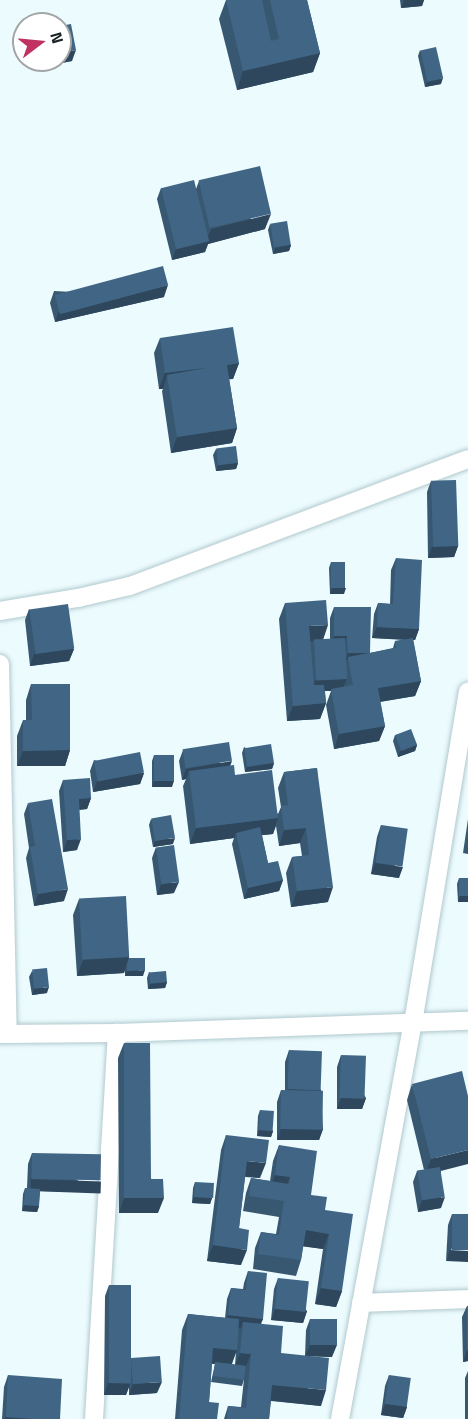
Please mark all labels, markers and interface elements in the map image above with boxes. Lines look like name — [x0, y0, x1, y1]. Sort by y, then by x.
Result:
north arrow — [12, 12, 72, 72]
text: N — [44, 29, 70, 46]

